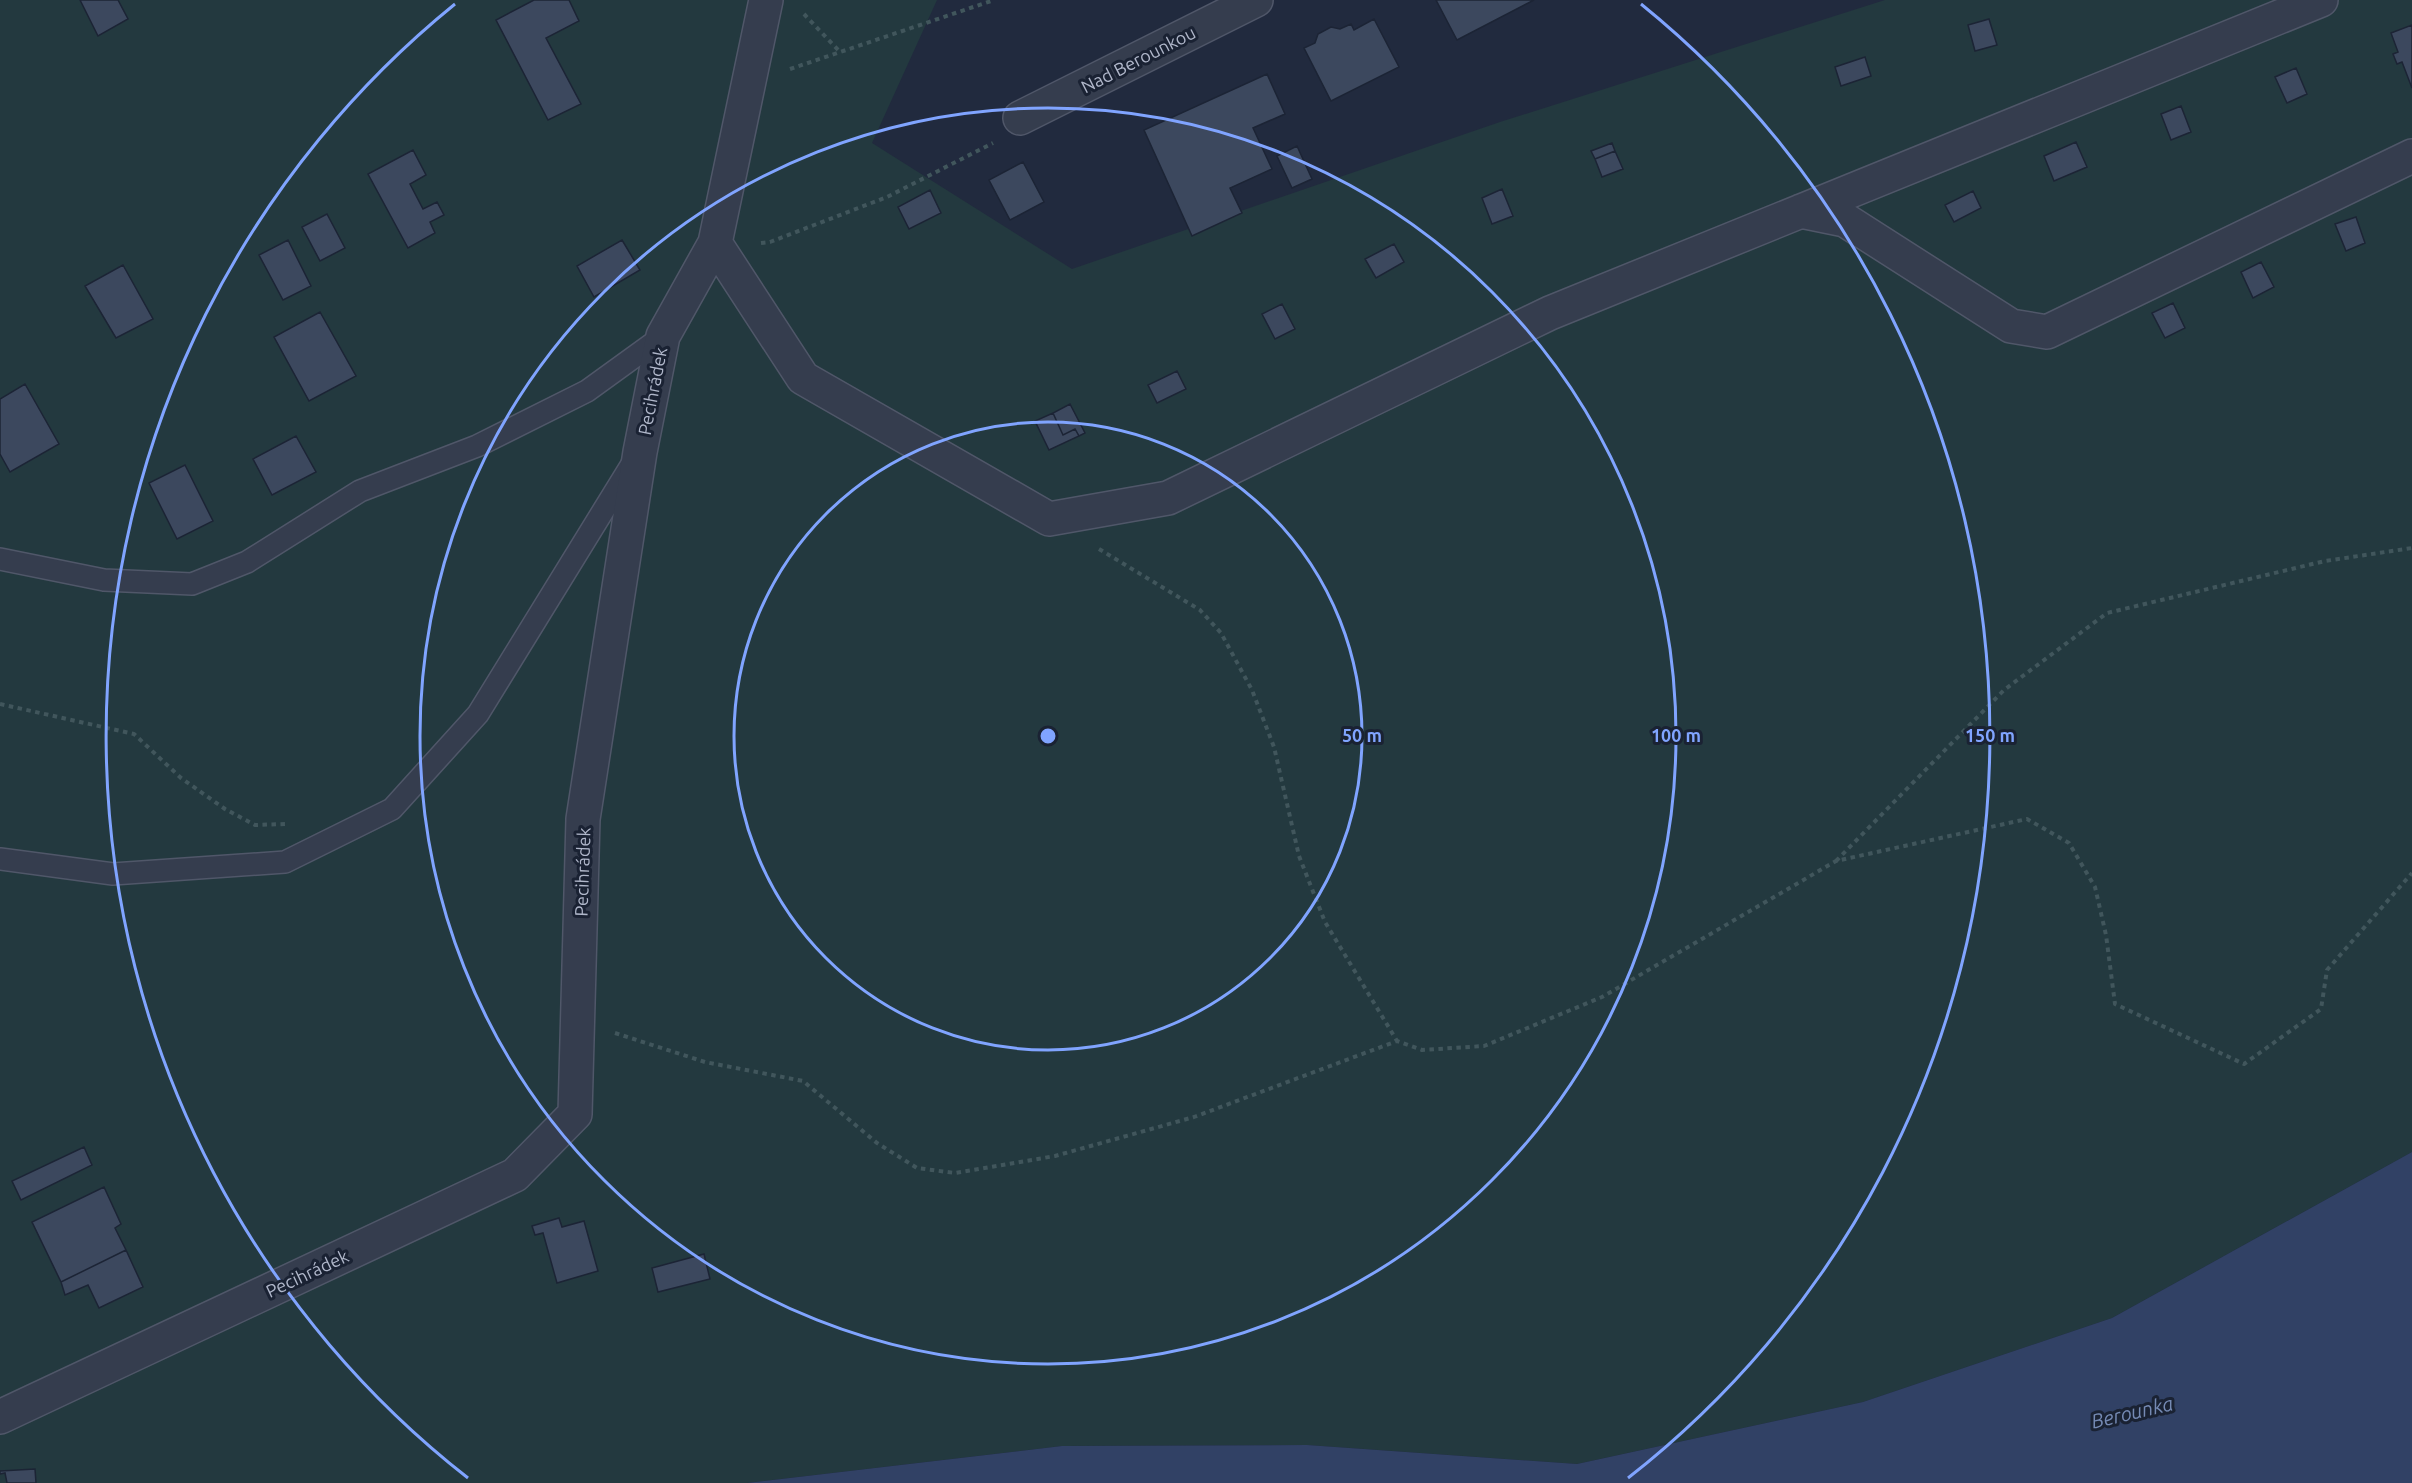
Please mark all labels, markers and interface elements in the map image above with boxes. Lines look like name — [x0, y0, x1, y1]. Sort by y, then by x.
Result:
street label: Nad Berounkou — [1078, 22, 1198, 96]
street label: Pecihrádek — [634, 345, 670, 437]
text: 50 m — [1342, 725, 1382, 745]
text: 100 m — [1651, 725, 1701, 745]
text: 150 m — [1965, 725, 2015, 745]
centre of rings — [1038, 726, 1058, 746]
street label: Pecihrádek — [570, 827, 594, 917]
street label: Pecihrádek — [262, 1245, 352, 1301]
water label: Berounka — [2089, 1391, 2175, 1433]

